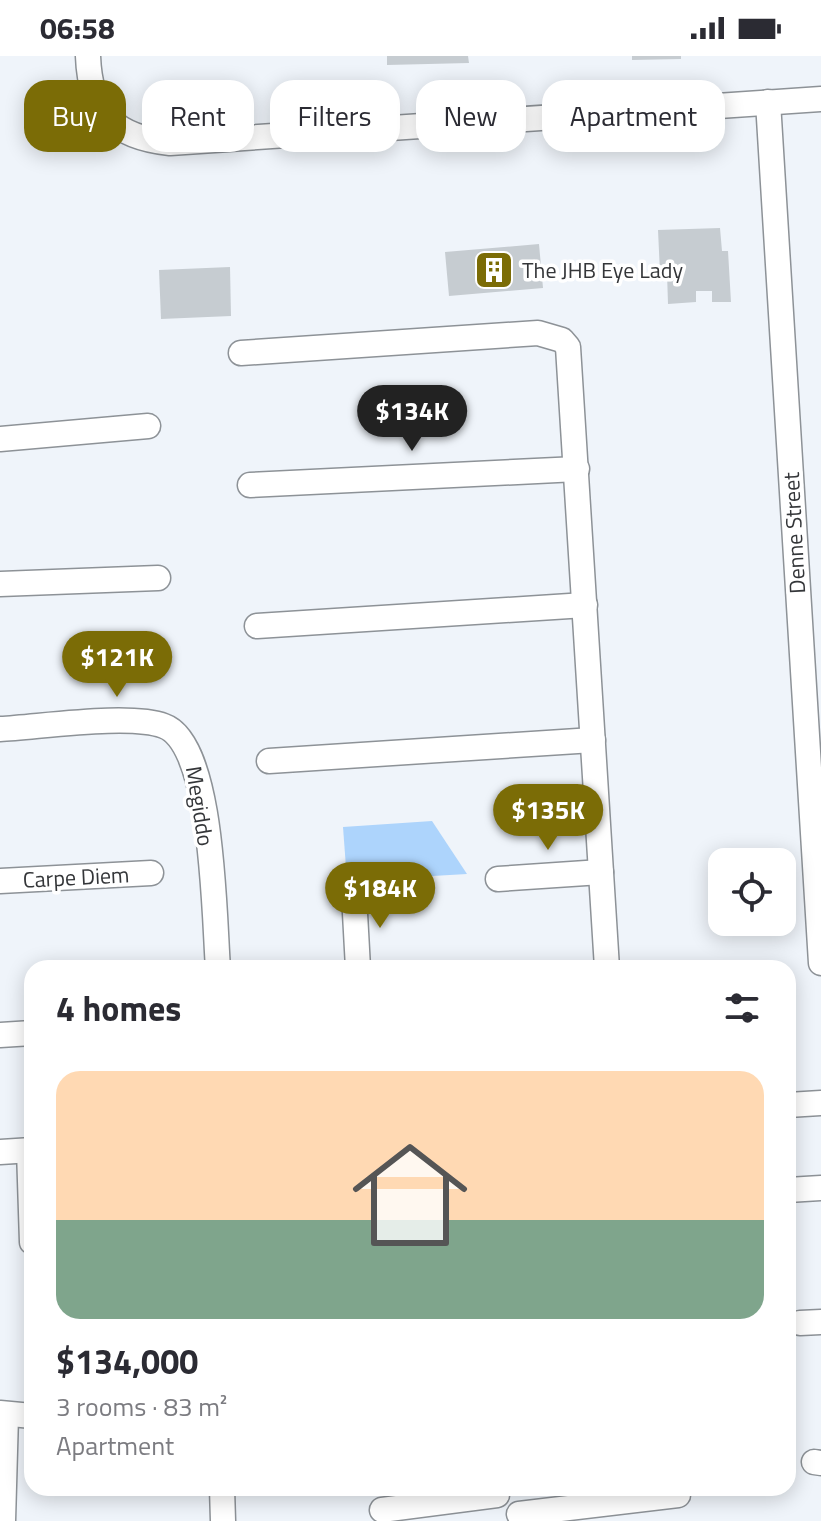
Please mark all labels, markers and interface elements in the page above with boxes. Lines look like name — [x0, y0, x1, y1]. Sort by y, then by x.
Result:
text: 06:58 — [40, 5, 115, 51]
chip: Buy — [24, 80, 126, 152]
chip: Rent — [142, 80, 254, 152]
chip: Filters — [270, 80, 400, 152]
chip: New — [416, 80, 526, 152]
chip: Apartment — [542, 80, 725, 152]
building icon: The JHB Eye Lady — [473, 249, 515, 291]
place label: The JHB Eye Lady — [522, 253, 683, 287]
pin: $134K — [356, 385, 468, 453]
text: $134K — [375, 391, 449, 430]
street label: Denne Street — [774, 471, 814, 595]
pin: $121K — [61, 631, 173, 699]
text: $121K — [80, 637, 154, 676]
street label: Megiddo — [177, 764, 223, 848]
pin: $135K — [492, 784, 604, 852]
text: $135K — [511, 790, 585, 829]
map controls — [708, 848, 796, 936]
button: locate — [708, 848, 796, 936]
street label: Carpe Diem — [22, 857, 130, 897]
pin: $184K — [324, 862, 436, 930]
text: $184K — [343, 868, 417, 907]
text: 4 homes — [56, 982, 181, 1034]
icon: filters — [720, 986, 764, 1030]
icon: home — [338, 1123, 482, 1267]
text: $134,000 — [56, 1335, 198, 1387]
text: 3 rooms · 83 m² — [56, 1387, 227, 1426]
text: Apartment — [56, 1426, 174, 1465]

